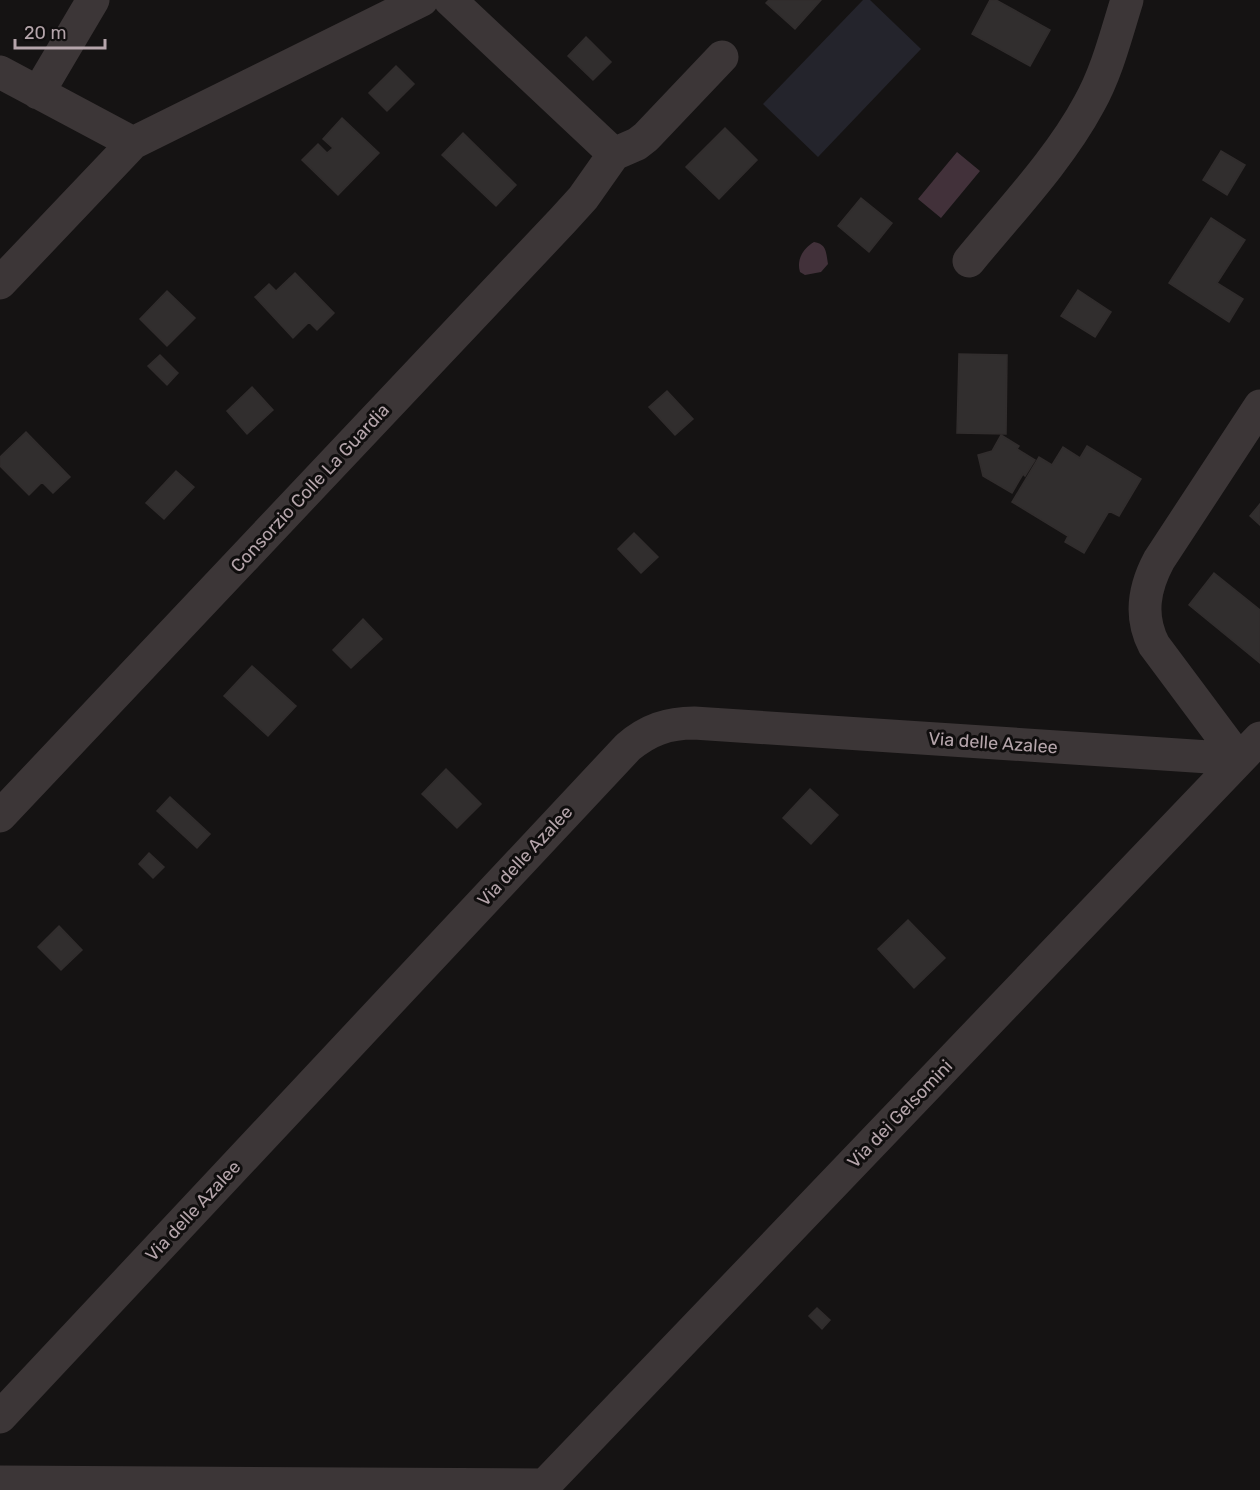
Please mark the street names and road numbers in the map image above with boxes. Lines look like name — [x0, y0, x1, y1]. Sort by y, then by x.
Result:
street label: Consorzio Colle La Guardia — [226, 399, 394, 577]
street label: Via delle Azalee — [928, 728, 1058, 758]
street label: Via delle Azalee — [473, 801, 577, 911]
street label: Via dei Gelsomini — [843, 1055, 957, 1173]
street label: Via delle Azalee — [141, 1156, 245, 1266]

